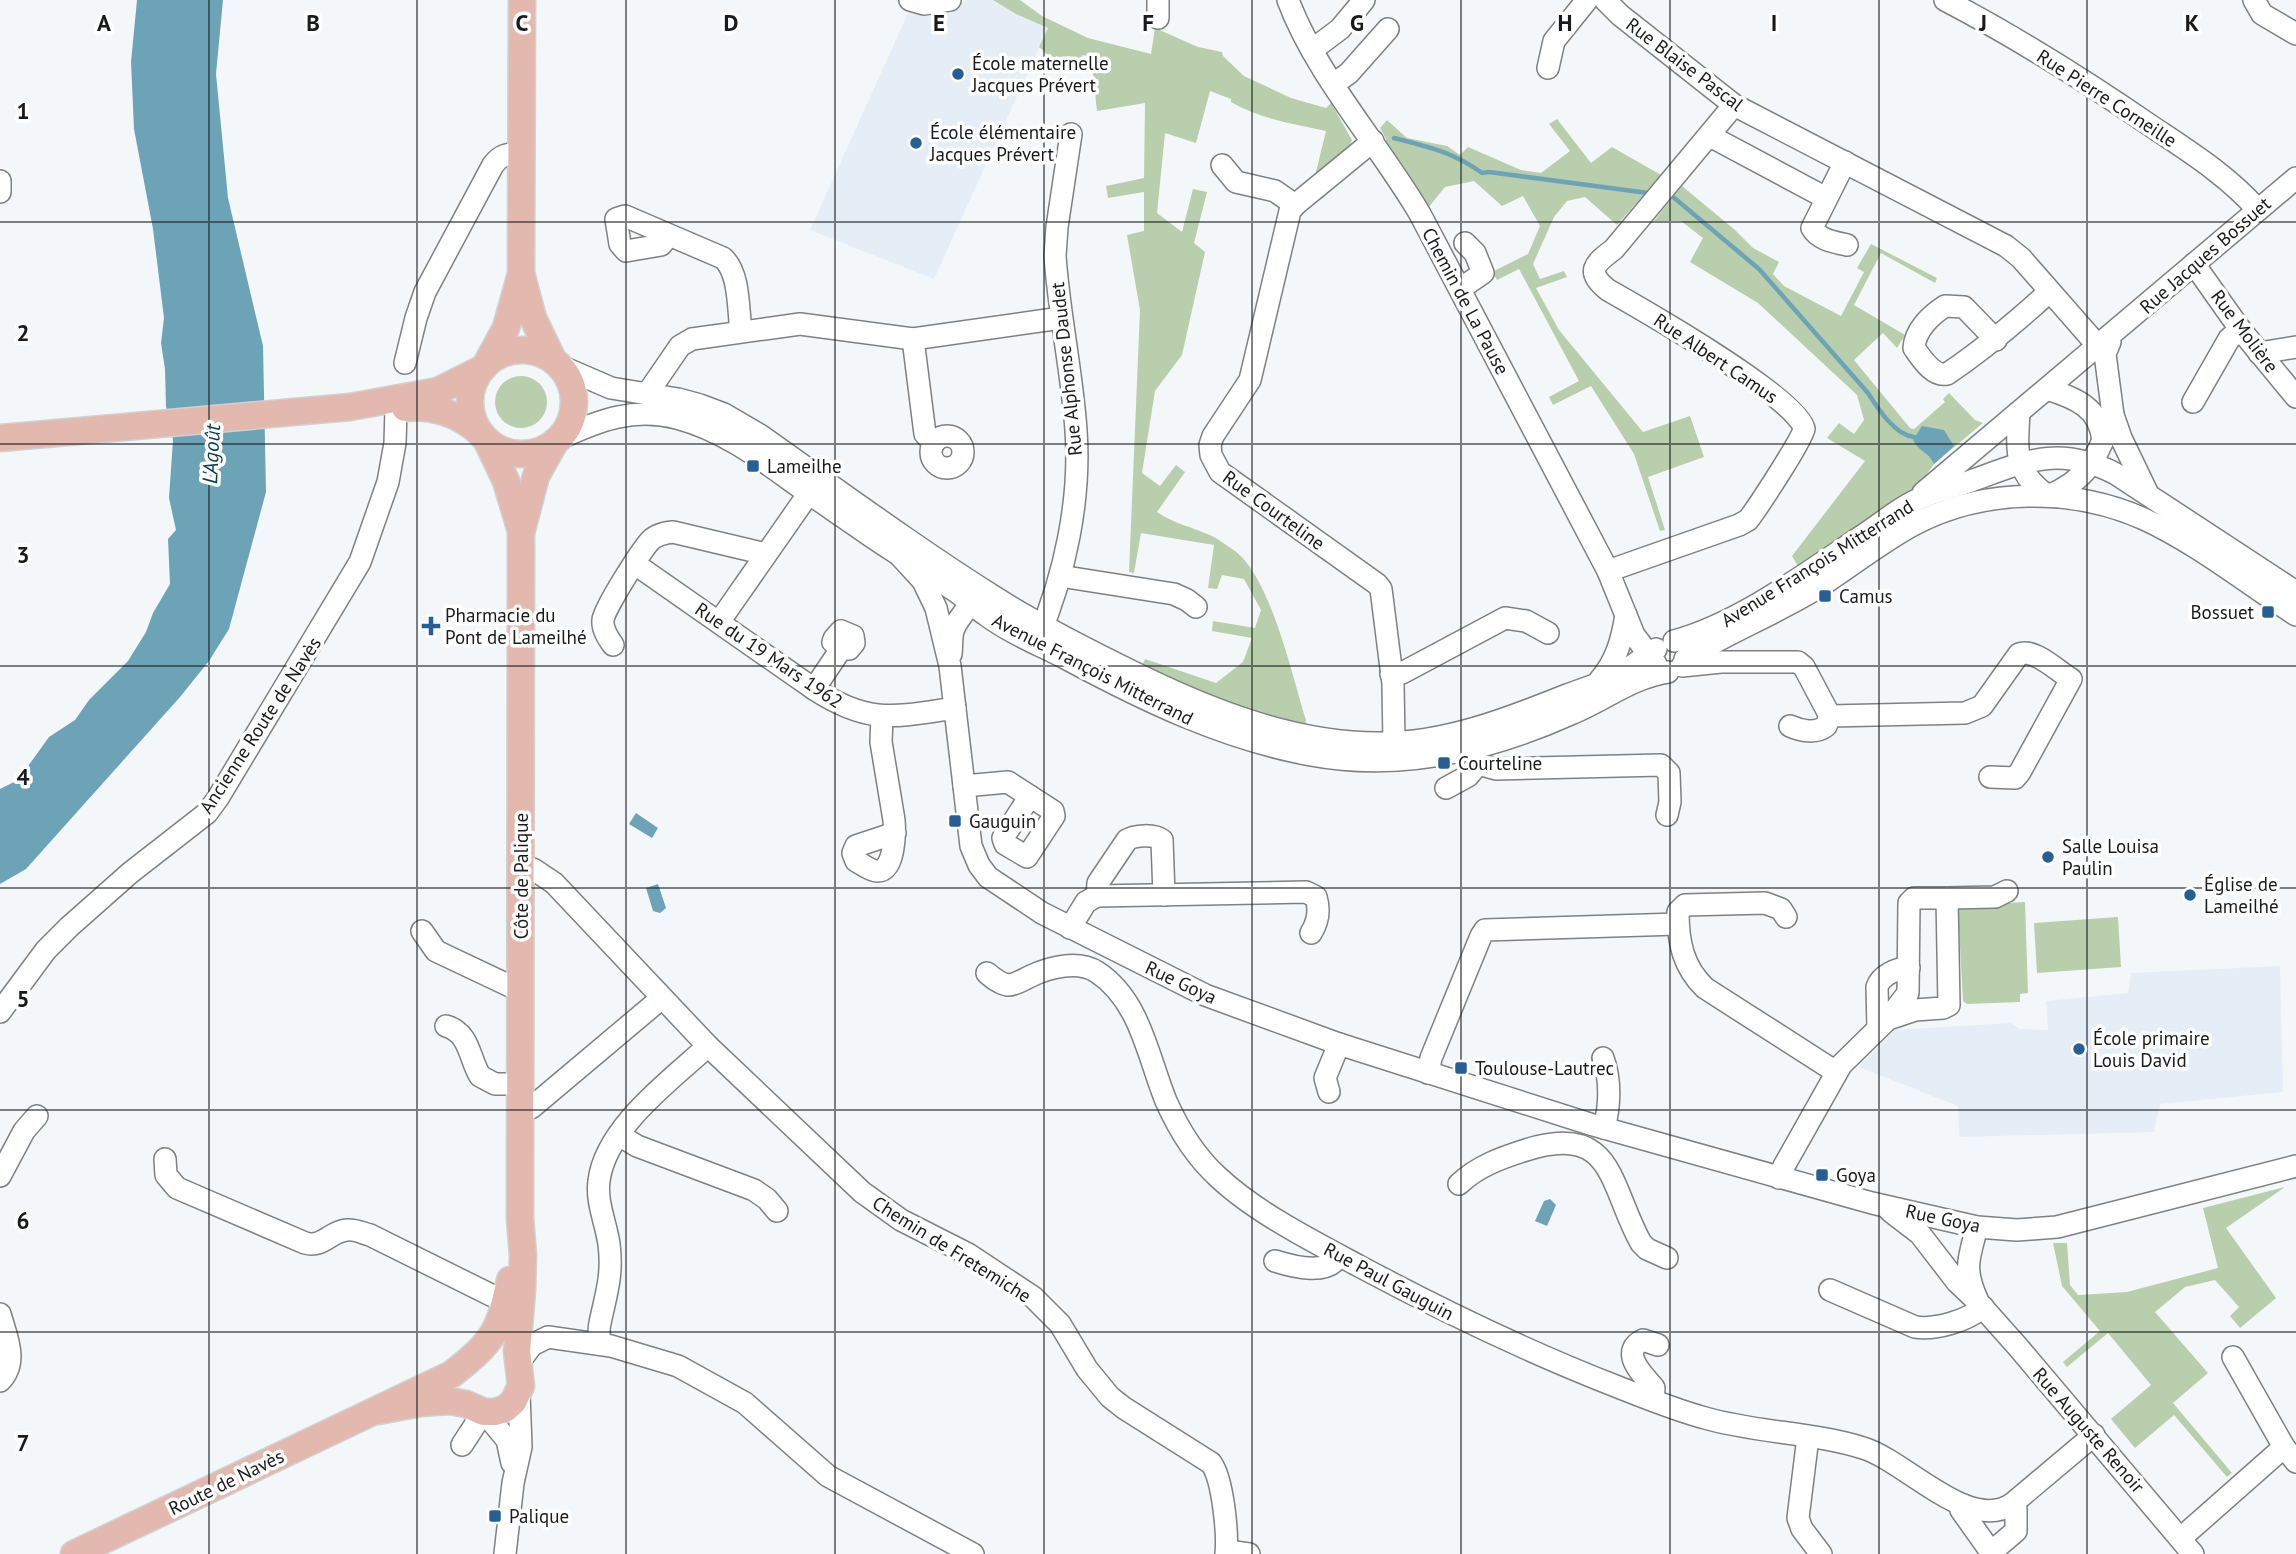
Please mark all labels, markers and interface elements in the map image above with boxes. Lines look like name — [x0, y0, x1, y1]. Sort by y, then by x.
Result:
text: A — [97, 8, 111, 37]
text: B — [306, 8, 320, 37]
text: C — [516, 8, 529, 37]
text: D — [724, 8, 738, 37]
text: E — [933, 8, 945, 37]
text: F — [1142, 8, 1154, 37]
text: G — [1350, 8, 1364, 37]
text: H — [1558, 8, 1572, 37]
text: I — [1771, 8, 1777, 37]
text: J — [1978, 8, 1987, 37]
text: K — [2185, 8, 2199, 37]
street label: Rue Blaise Pascal — [1622, 12, 1749, 116]
street label: Rue Pierre Corneille — [2033, 44, 2181, 152]
place label: École maternelle Jacques Prévert — [971, 51, 1109, 97]
marker: École maternelle Jacques Prévert — [950, 66, 966, 82]
text: 1 — [16, 96, 30, 125]
place label: École élémentaire Jacques Prévert — [929, 120, 1076, 166]
marker: École élémentaire Jacques Prévert — [908, 135, 924, 151]
street label: Rue Jacques Bossuet — [2135, 191, 2276, 318]
street label: Chemin de La Pause — [1417, 223, 1515, 379]
street label: Rue Alphonse Daudet — [1045, 280, 1087, 457]
street label: Rue Molière — [2206, 285, 2284, 377]
street label: Rue Albert Camus — [1650, 308, 1782, 408]
text: 2 — [16, 318, 30, 347]
water label: L'Agoût — [196, 422, 226, 485]
place label: Lameilhe — [767, 454, 842, 478]
marker: Lameilhe — [745, 458, 761, 474]
street label: Rue Courteline — [1218, 465, 1330, 555]
street label: Avenue François Mitterrand — [1716, 494, 1918, 632]
text: 3 — [16, 540, 30, 569]
place label: Camus — [1839, 584, 1893, 608]
marker: Camus — [1817, 588, 1833, 604]
street label: Rue du 19 Mars 1962 — [691, 597, 847, 713]
place label: Bossuet — [2190, 600, 2255, 624]
place label: Pharmacie du Pont de Lameilhé — [445, 603, 587, 649]
marker: Bossuet — [2260, 604, 2276, 620]
street label: Avenue François Mitterrand — [988, 608, 1198, 730]
marker: Pharmacie du Pont de Lameilhé — [423, 618, 439, 634]
street label: Ancienne Route de Navès — [194, 632, 326, 818]
place label: Courteline — [1458, 751, 1542, 775]
marker: Courteline — [1436, 755, 1452, 771]
text: 4 — [16, 762, 30, 791]
place label: Gauguin — [969, 809, 1036, 833]
street label: Côte de Palique — [509, 813, 533, 939]
marker: Gauguin — [947, 813, 963, 829]
place label: Salle Louisa Paulin — [2062, 834, 2159, 880]
marker: Salle Louisa Paulin — [2040, 849, 2056, 865]
place label: Église de Lameilhé — [2204, 872, 2279, 918]
marker: Église de Lameilhé — [2182, 887, 2198, 903]
street label: Rue Goya — [1142, 955, 1220, 1009]
text: 5 — [16, 984, 30, 1013]
place label: École primaire Louis David — [2093, 1026, 2210, 1072]
marker: École primaire Louis David — [2071, 1041, 2087, 1057]
place label: Toulouse-Lautrec — [1475, 1056, 1614, 1080]
marker: Toulouse-Lautrec — [1453, 1060, 1469, 1076]
place label: Goya — [1836, 1163, 1876, 1187]
marker: Goya — [1814, 1167, 1830, 1183]
street label: Chemin de Fretemiche — [868, 1190, 1036, 1308]
street label: Rue Goya — [1903, 1198, 1983, 1238]
text: 6 — [16, 1206, 30, 1235]
street label: Rue Paul Gauguin — [1320, 1237, 1458, 1325]
street label: Rue Auguste Renoir — [2028, 1362, 2150, 1498]
text: 7 — [16, 1428, 30, 1457]
street label: Route de Navès — [164, 1444, 288, 1520]
place label: Palique — [509, 1504, 569, 1528]
marker: Palique — [487, 1508, 503, 1524]

